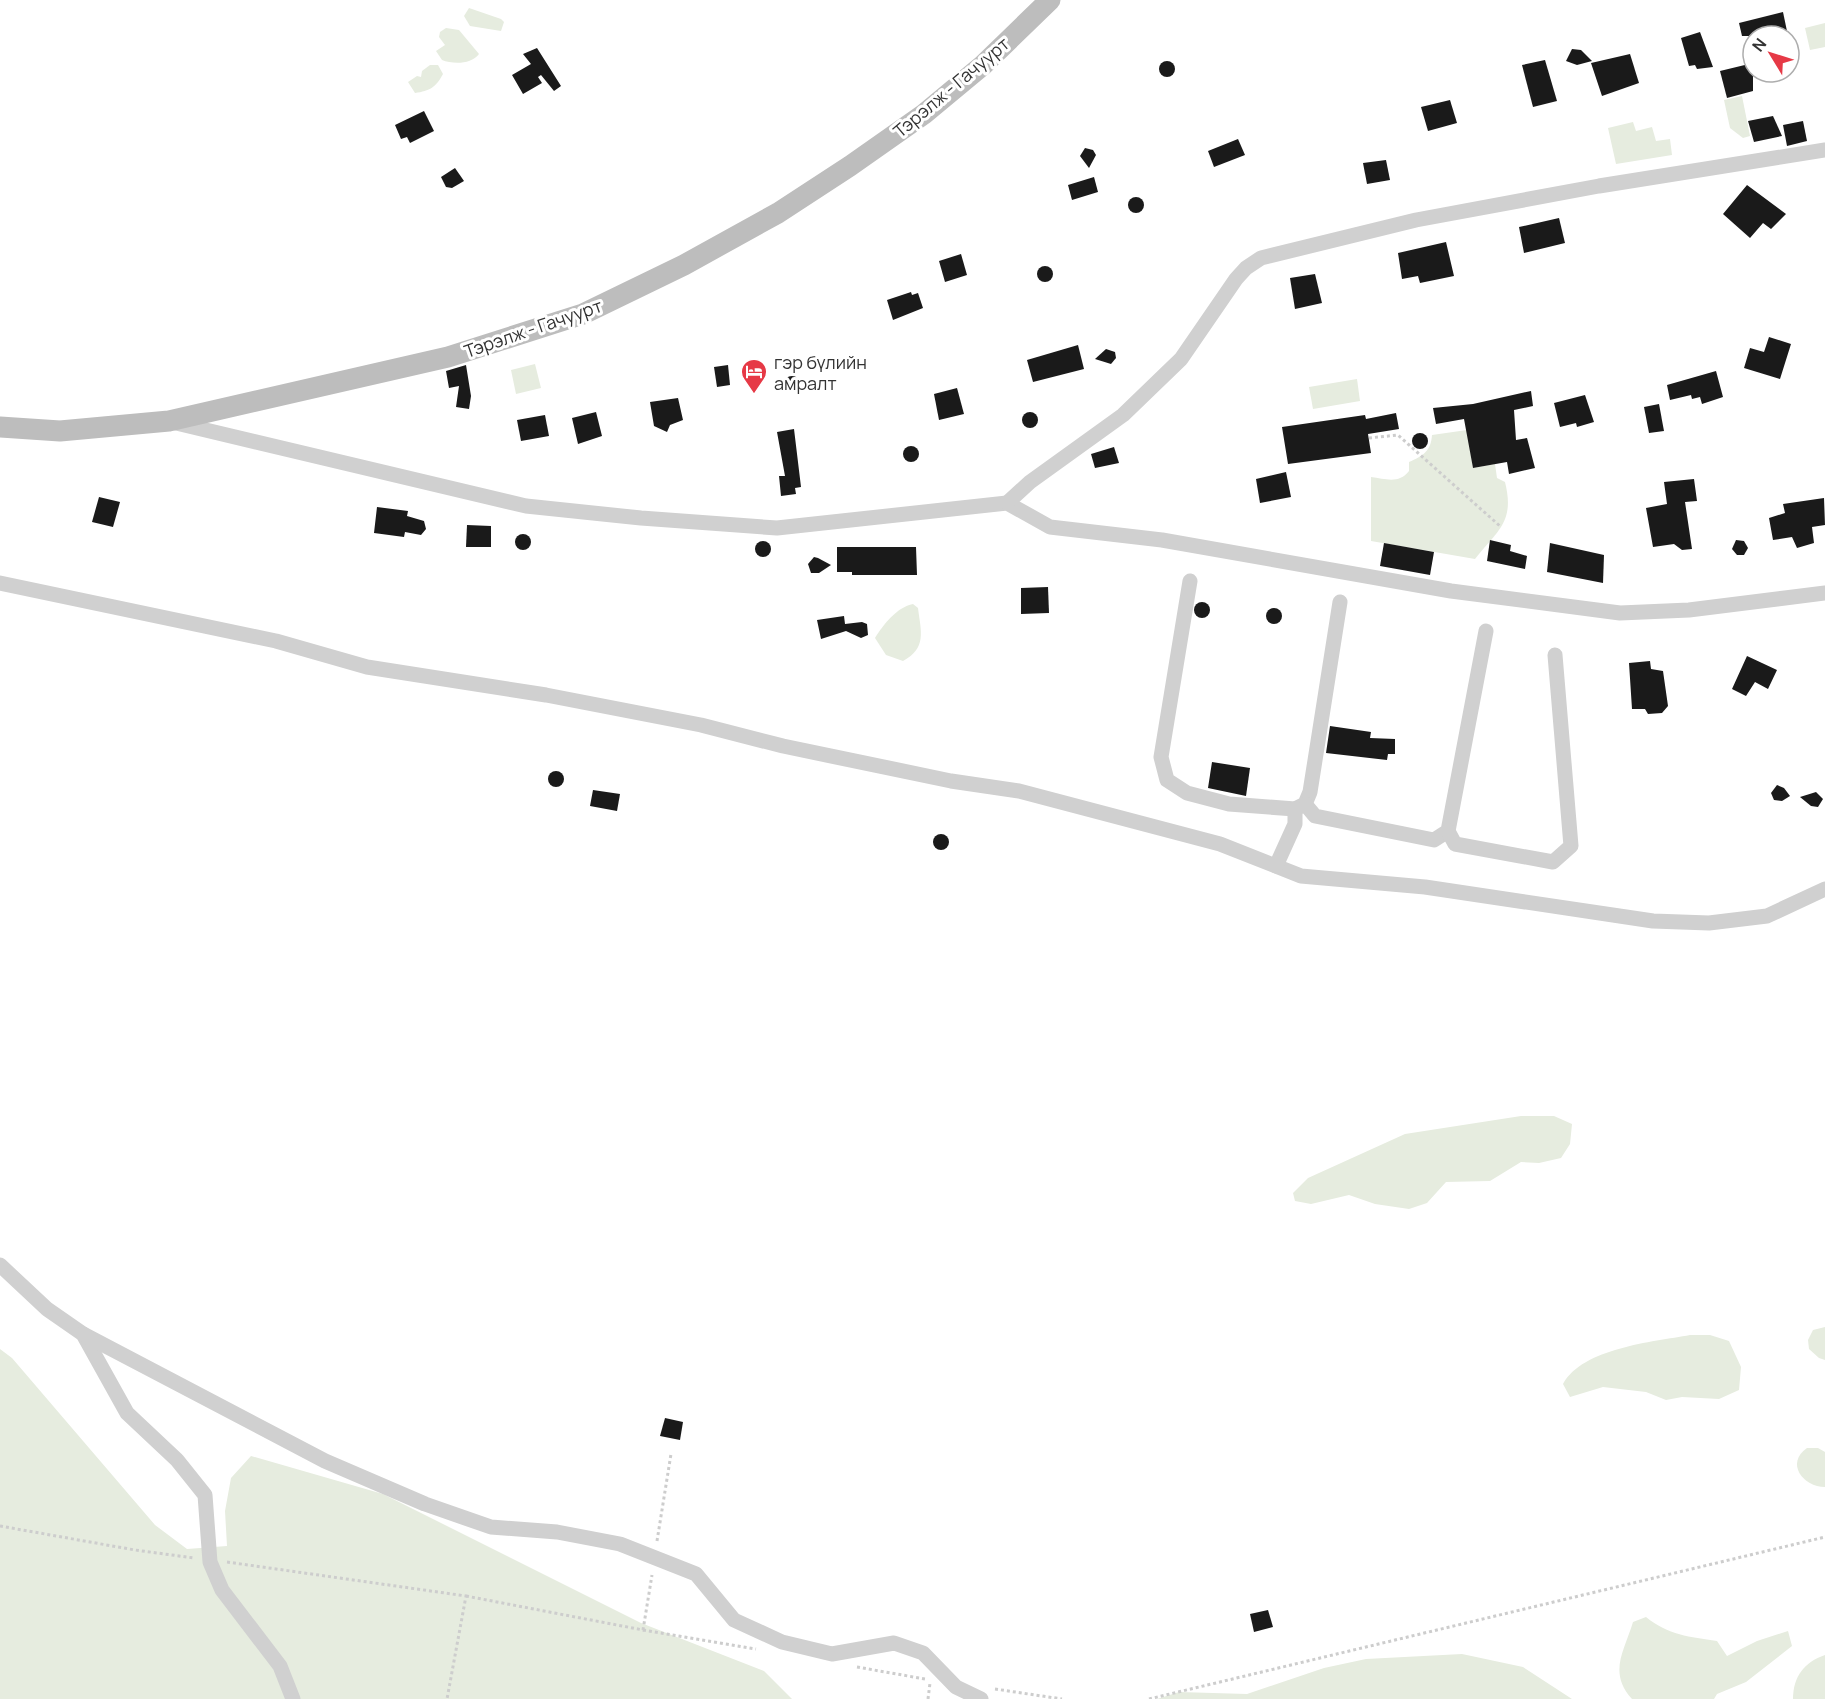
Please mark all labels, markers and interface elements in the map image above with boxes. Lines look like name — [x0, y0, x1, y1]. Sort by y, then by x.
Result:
north arrow — [1741, 24, 1801, 84]
street label: Тэрэлж - Гачуурт — [888, 31, 1014, 143]
text: N — [1747, 33, 1771, 56]
street label: Тэрэлж - Гачуурт — [461, 293, 605, 363]
place label: гэр бүлийн амралт — [774, 350, 867, 395]
hotel icon: гэр бүлийн амралт — [739, 357, 769, 395]

